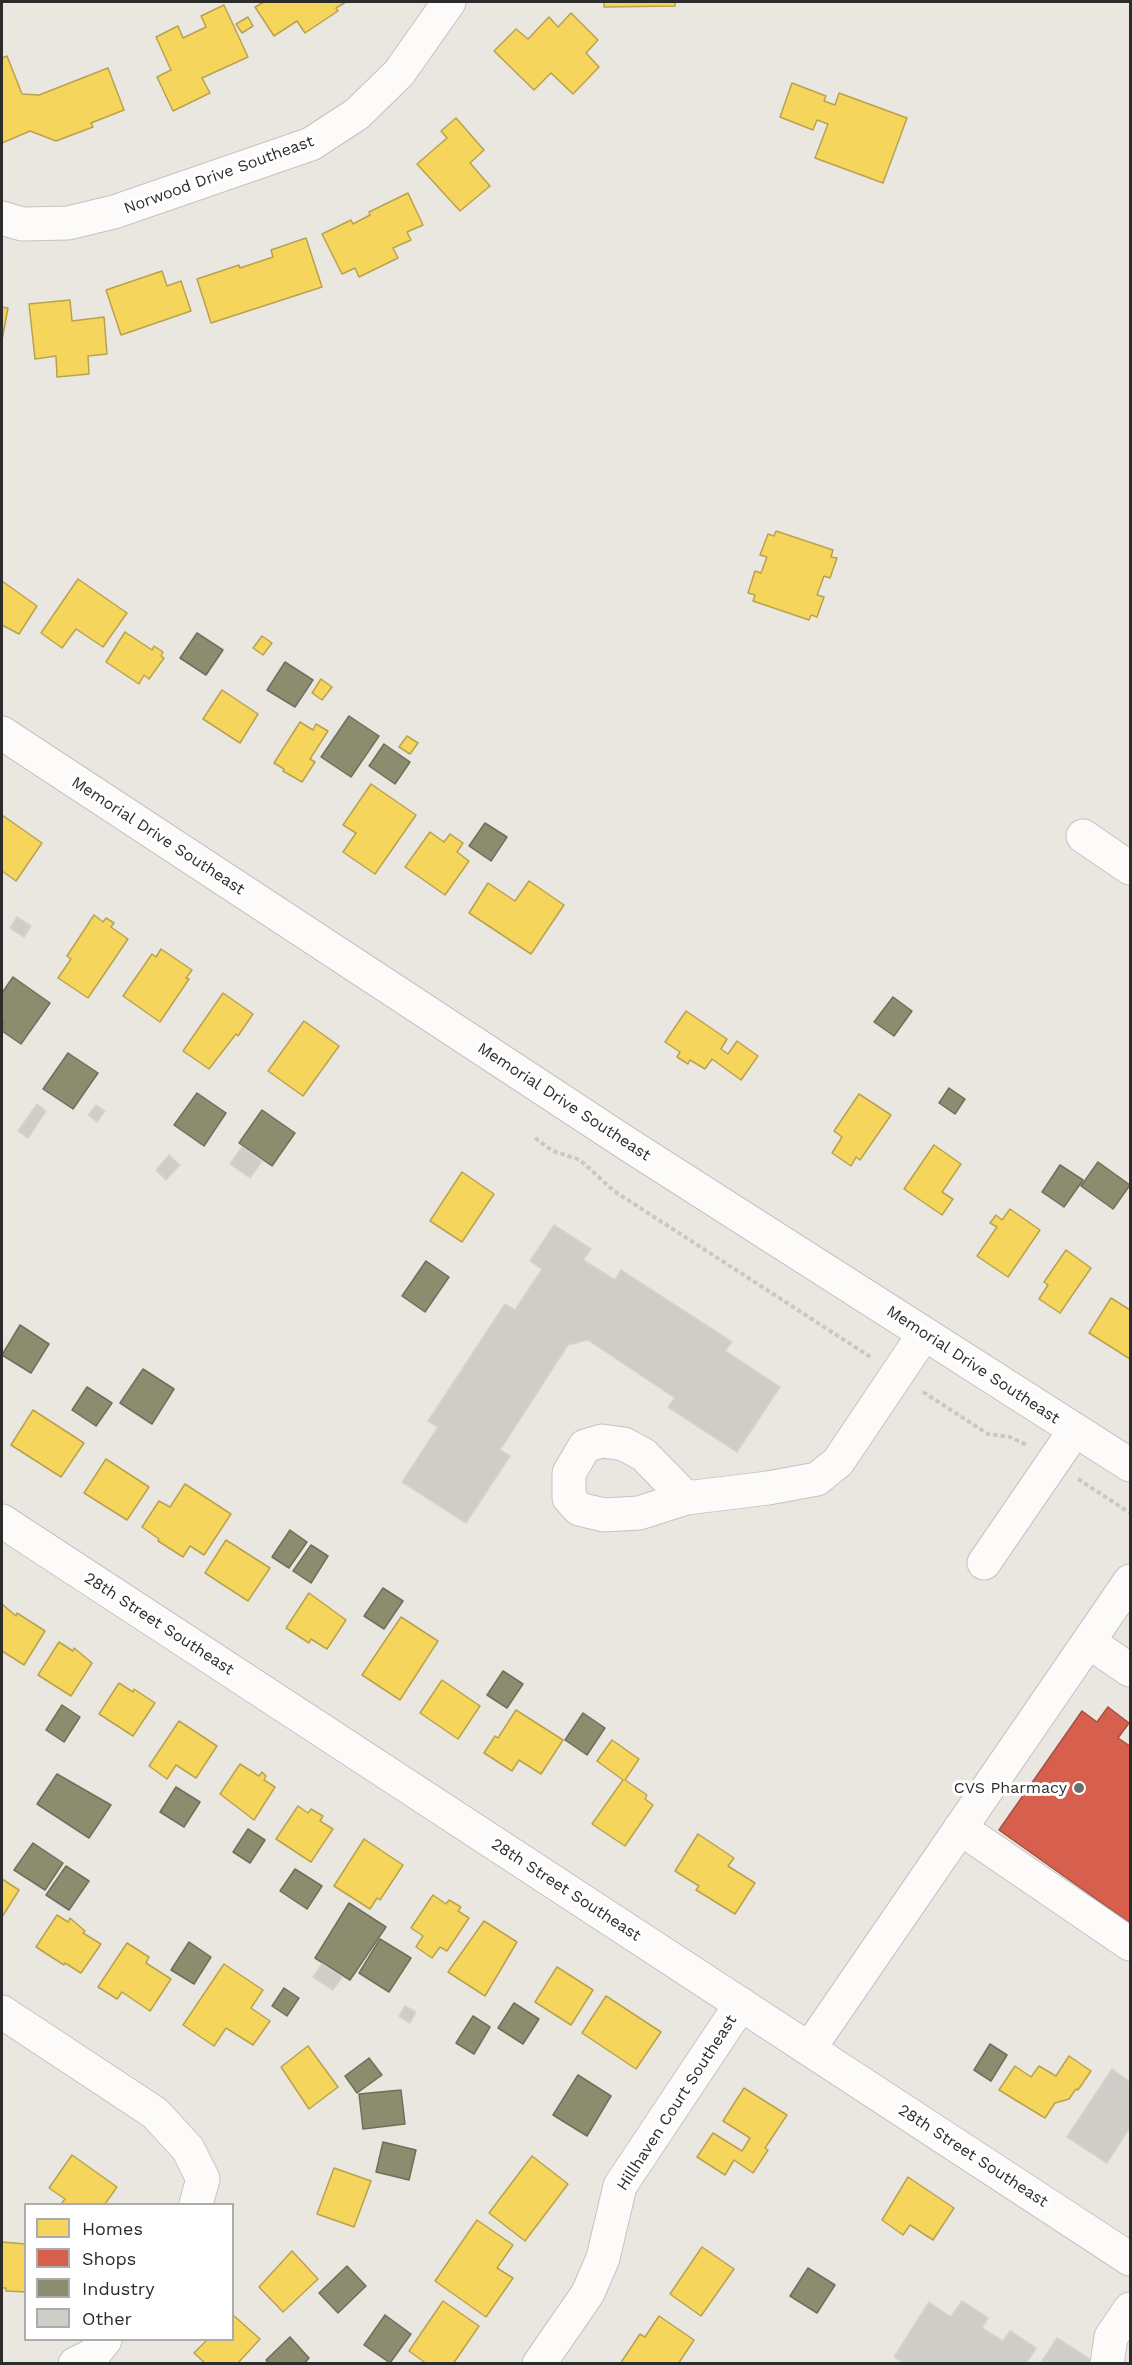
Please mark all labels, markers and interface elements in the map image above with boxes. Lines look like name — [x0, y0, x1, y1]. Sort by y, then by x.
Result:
street label: Norwood Drive Southeast — [121, 132, 317, 218]
street label: Memorial Drive Southeast — [68, 773, 248, 899]
street label: Memorial Drive Southeast — [474, 1039, 654, 1165]
street label: Memorial Drive Southeast — [883, 1302, 1063, 1428]
street label: 28th Street Southeast — [81, 1568, 237, 1680]
place label: CVS Pharmacy — [954, 1778, 1067, 1798]
marker: CVS Pharmacy — [1072, 1781, 1086, 1795]
street label: 28th Street Southeast — [488, 1834, 644, 1946]
street label: Hillhaven Court Southeast — [613, 2011, 741, 2195]
street label: 28th Street Southeast — [895, 2100, 1051, 2212]
legend — [24, 2203, 234, 2341]
text: Homes — [82, 2218, 143, 2239]
text: Shops — [82, 2248, 136, 2269]
text: Industry — [82, 2278, 154, 2299]
text: Other — [82, 2308, 132, 2329]

